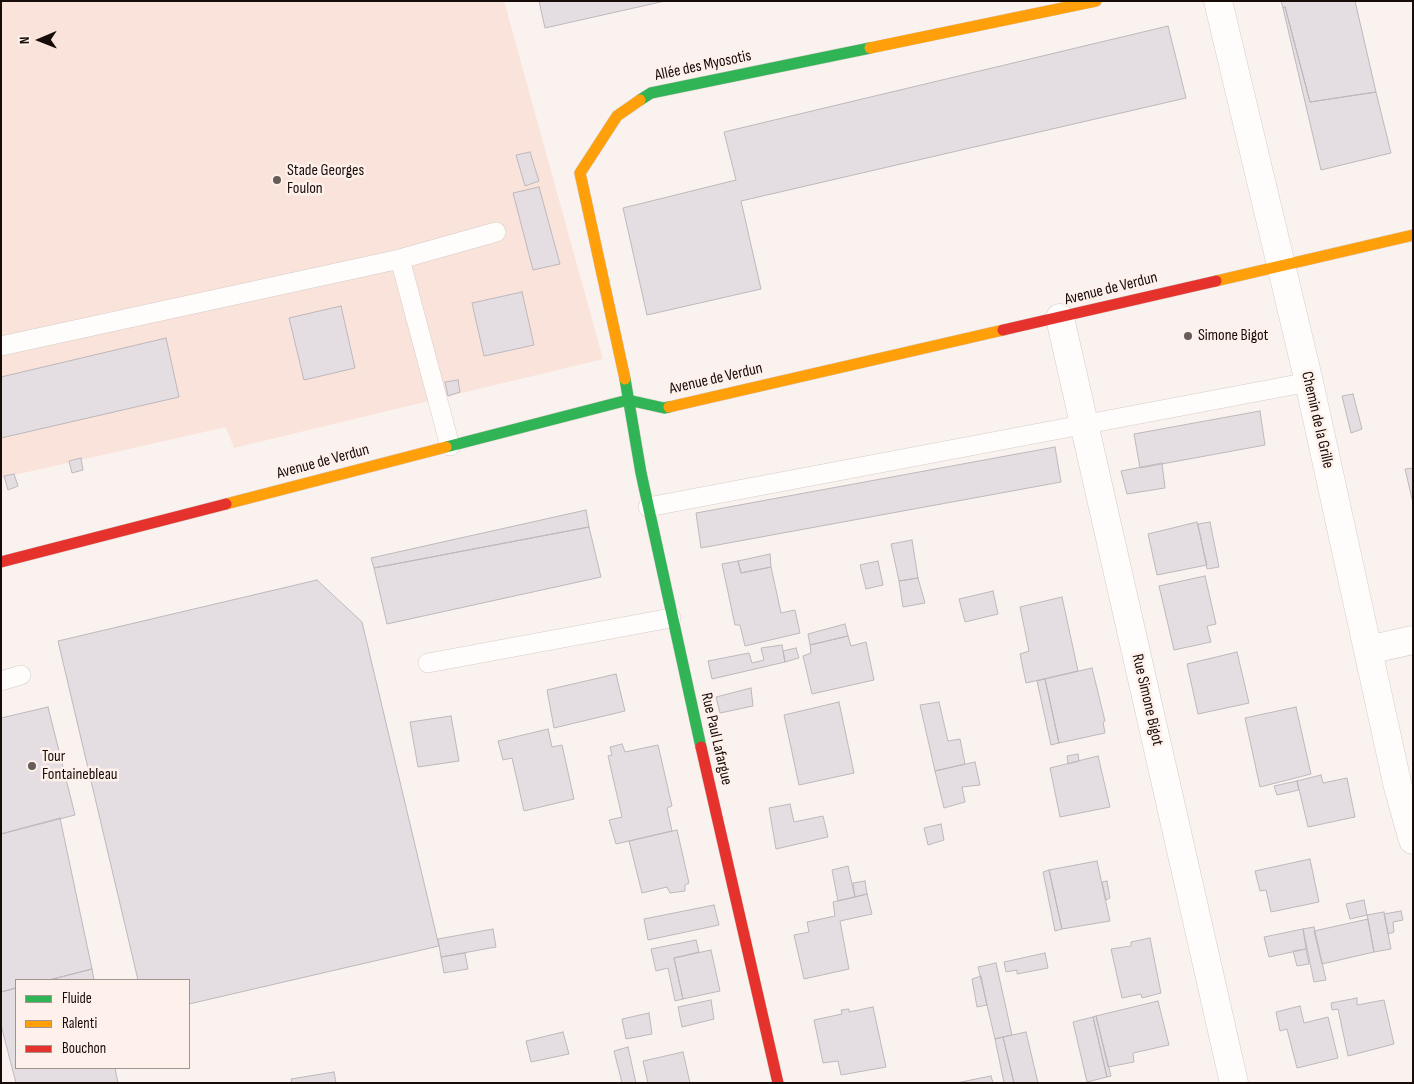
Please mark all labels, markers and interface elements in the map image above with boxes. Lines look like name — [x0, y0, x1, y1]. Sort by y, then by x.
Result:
north arrow — [15, 15, 65, 65]
text: N — [16, 36, 33, 44]
street label: Allée des Myosotis — [653, 46, 753, 86]
place label: Stade Georges Foulon — [287, 161, 364, 199]
marker: Stade Georges Foulon — [271, 174, 283, 186]
street label: Avenue de Verdun — [1063, 268, 1159, 310]
place label: Simone Bigot — [1198, 326, 1268, 346]
marker: Simone Bigot — [1182, 330, 1194, 342]
street label: Avenue de Verdun — [668, 359, 764, 399]
street label: Chemin de la Grille — [1297, 370, 1337, 470]
street label: Avenue de Verdun — [275, 440, 371, 484]
street label: Rue Simone Bigot — [1127, 652, 1167, 748]
street label: Rue Paul Lafargue — [696, 691, 736, 787]
place label: Tour Fontainebleau — [42, 747, 118, 785]
marker: Tour Fontainebleau — [26, 760, 38, 772]
legend — [15, 979, 190, 1069]
text: Fluide — [62, 989, 92, 1008]
text: Ralenti — [62, 1014, 97, 1033]
text: Bouchon — [62, 1039, 106, 1058]

